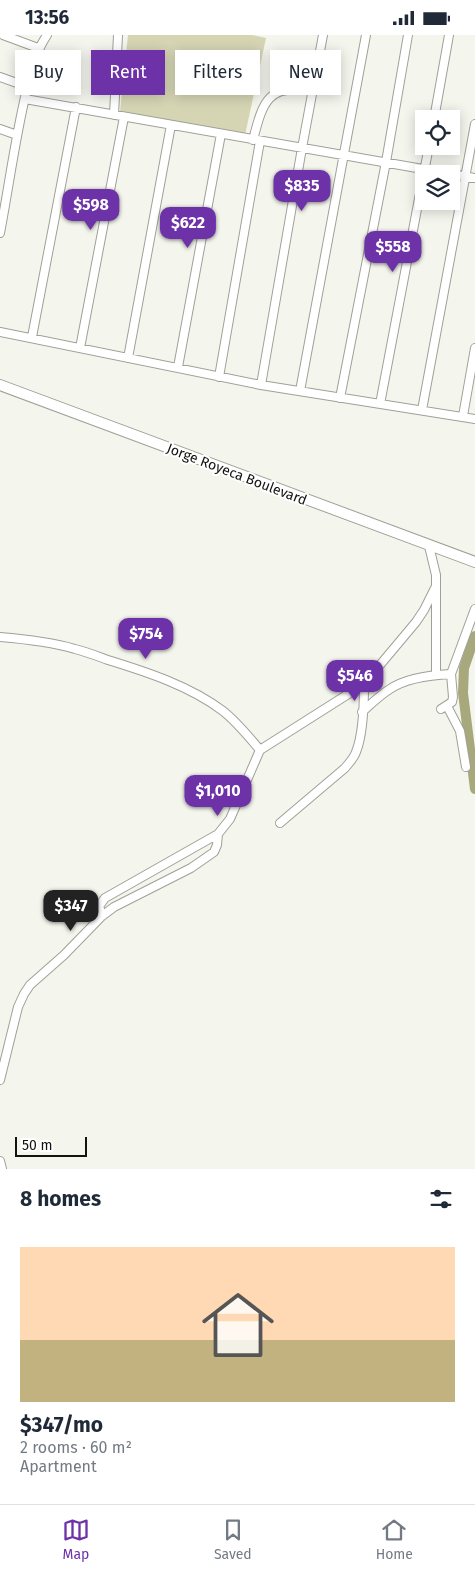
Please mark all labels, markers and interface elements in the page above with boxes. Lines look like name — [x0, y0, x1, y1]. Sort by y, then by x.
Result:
text: 13:56 — [25, 6, 69, 29]
chip: Buy — [15, 50, 81, 95]
chip: Rent — [91, 50, 165, 95]
chip: Filters — [175, 50, 260, 95]
chip: New — [270, 50, 341, 95]
map controls — [415, 110, 460, 210]
button: locate — [415, 110, 460, 155]
button: layers — [415, 165, 460, 210]
pin: $835 — [272, 169, 332, 212]
text: $835 — [285, 176, 319, 195]
pin: $598 — [61, 189, 121, 231]
text: $598 — [73, 195, 109, 214]
pin: $622 — [158, 207, 218, 249]
text: $622 — [171, 213, 205, 232]
pin: $558 — [363, 231, 423, 273]
text: $558 — [375, 237, 411, 256]
street label: Jorge Royeca Boulevard — [164, 440, 309, 509]
pin: $754 — [116, 617, 176, 660]
text: $754 — [129, 624, 163, 643]
pin: $546 — [325, 659, 385, 702]
text: $546 — [337, 666, 373, 685]
pin: $1,010 — [177, 775, 259, 817]
text: $1,010 — [195, 781, 241, 800]
pin: $347 — [41, 889, 101, 932]
text: $347 — [54, 896, 88, 915]
scale bar — [15, 1134, 88, 1157]
text: 50 m — [22, 1137, 53, 1154]
icon: filters — [427, 1185, 455, 1213]
text: 8 homes — [20, 1186, 101, 1212]
icon: home — [193, 1280, 283, 1370]
text: $347/mo — [20, 1412, 103, 1438]
text: 2 rooms · 60 m² — [20, 1438, 132, 1457]
text: Apartment — [20, 1457, 97, 1476]
tab: Map — [62, 1516, 90, 1563]
tab: Saved — [214, 1516, 252, 1563]
tab: Home — [376, 1516, 413, 1563]

